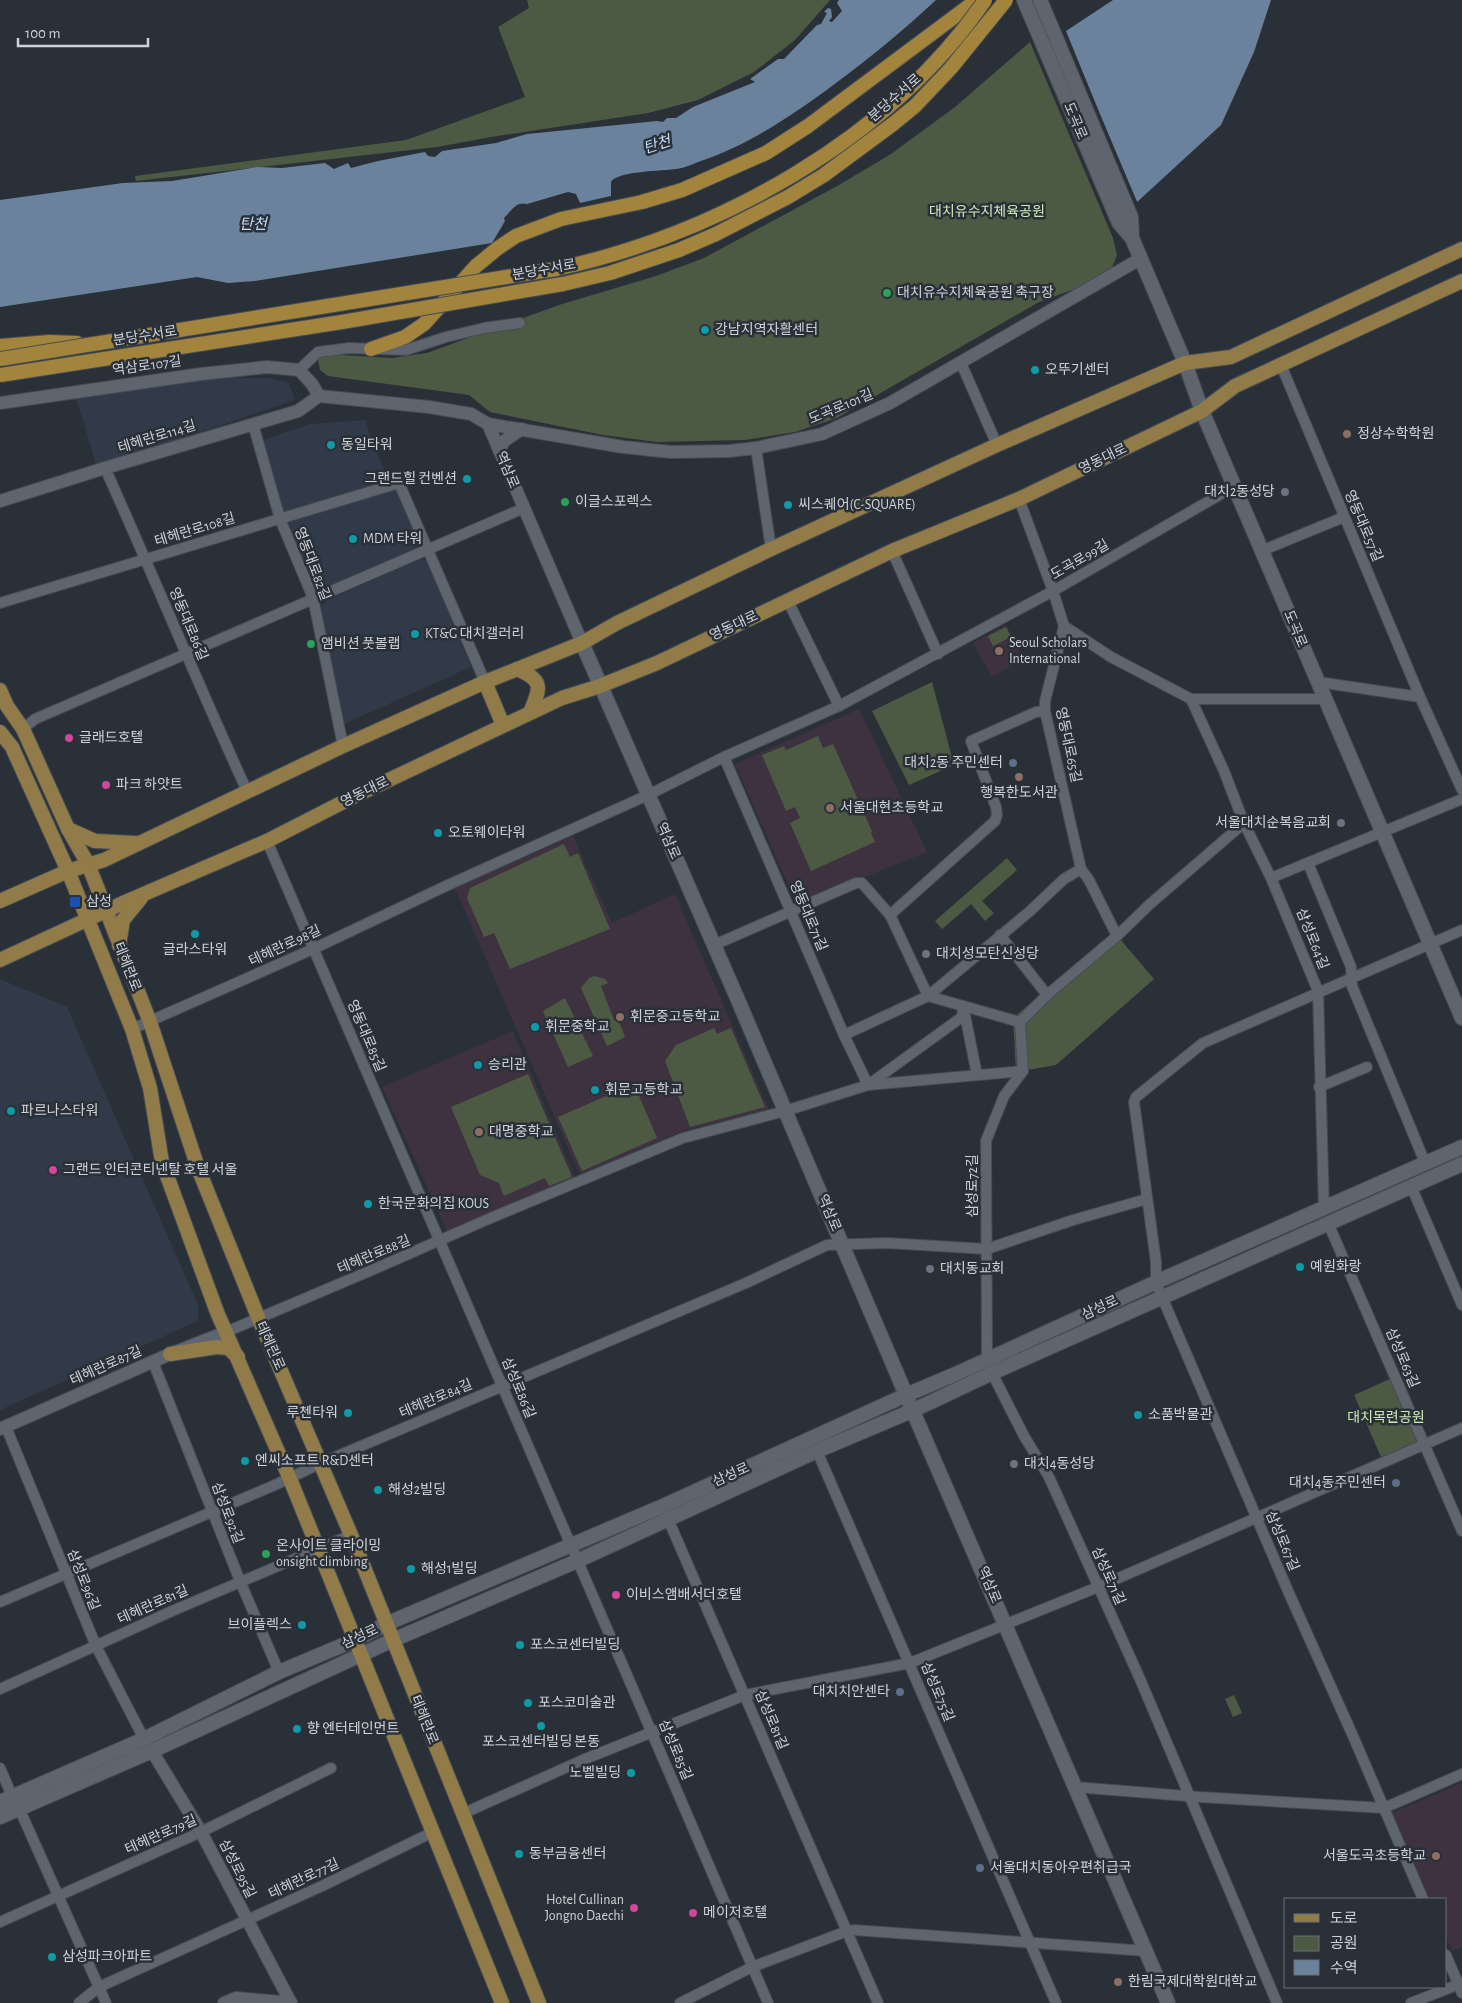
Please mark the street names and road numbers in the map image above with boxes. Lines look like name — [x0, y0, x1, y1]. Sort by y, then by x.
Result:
street label: 분당수서로 — [865, 71, 924, 124]
street label: 도곡로 — [1061, 100, 1089, 142]
street label: 분당수서로 — [511, 257, 577, 282]
street label: 분당수서로 — [112, 323, 178, 348]
street label: 역삼로107길 — [111, 353, 182, 378]
street label: 도곡로101길 — [806, 386, 875, 427]
street label: 테헤란로114길 — [116, 418, 198, 456]
street label: 영동대로 — [1076, 440, 1129, 477]
street label: 역삼로 — [493, 449, 522, 491]
street label: 영동대로57길 — [1342, 488, 1385, 564]
street label: 테헤란로108길 — [153, 510, 237, 549]
street label: 영동대로82길 — [292, 525, 333, 603]
street label: 도곡로99길 — [1048, 537, 1112, 582]
street label: 영동대로86길 — [166, 585, 211, 662]
street label: 영동대로 — [707, 608, 760, 643]
street label: 도곡로 — [1281, 608, 1309, 650]
street label: 영동대로65길 — [1053, 706, 1084, 784]
street label: 영동대로 — [338, 773, 391, 810]
street label: 역삼로 — [654, 820, 683, 862]
street label: 영동대로71길 — [787, 878, 830, 953]
street label: 삼성로64길 — [1293, 906, 1332, 972]
street label: 테헤란로98길 — [246, 922, 323, 969]
street label: 테헤란로 — [111, 940, 144, 994]
street label: 영동대로85길 — [345, 997, 388, 1074]
street label: 삼성로72길 — [965, 1154, 980, 1218]
street label: 역삼로 — [815, 1192, 844, 1234]
street label: 테헤란로88길 — [335, 1232, 412, 1277]
street label: 삼성로 — [1079, 1293, 1121, 1323]
street label: 테헤란로 — [253, 1319, 288, 1372]
street label: 삼성로63길 — [1383, 1325, 1422, 1390]
street label: 테헤란로87길 — [68, 1343, 144, 1388]
street label: 삼성로86길 — [499, 1355, 538, 1421]
street label: 테헤란로84길 — [397, 1376, 475, 1421]
street label: 삼성로 — [710, 1460, 752, 1489]
street label: 삼성로92길 — [209, 1480, 246, 1546]
street label: 삼성로67길 — [1263, 1508, 1302, 1573]
street label: 삼성로71길 — [1089, 1544, 1128, 1607]
street label: 삼성로96길 — [64, 1547, 103, 1613]
street label: 역삼로 — [975, 1564, 1004, 1606]
street label: 테헤란로81길 — [115, 1582, 190, 1627]
street label: 삼성로 — [339, 1622, 381, 1652]
street label: 삼성로75길 — [918, 1660, 957, 1724]
street label: 삼성로81길 — [752, 1688, 791, 1752]
street label: 테헤란로 — [408, 1693, 441, 1747]
street label: 삼성로85길 — [656, 1717, 695, 1782]
street label: 테헤란로79길 — [123, 1812, 199, 1857]
street label: 삼성로95길 — [216, 1837, 259, 1901]
street label: 테헤란로77길 — [266, 1856, 341, 1901]

